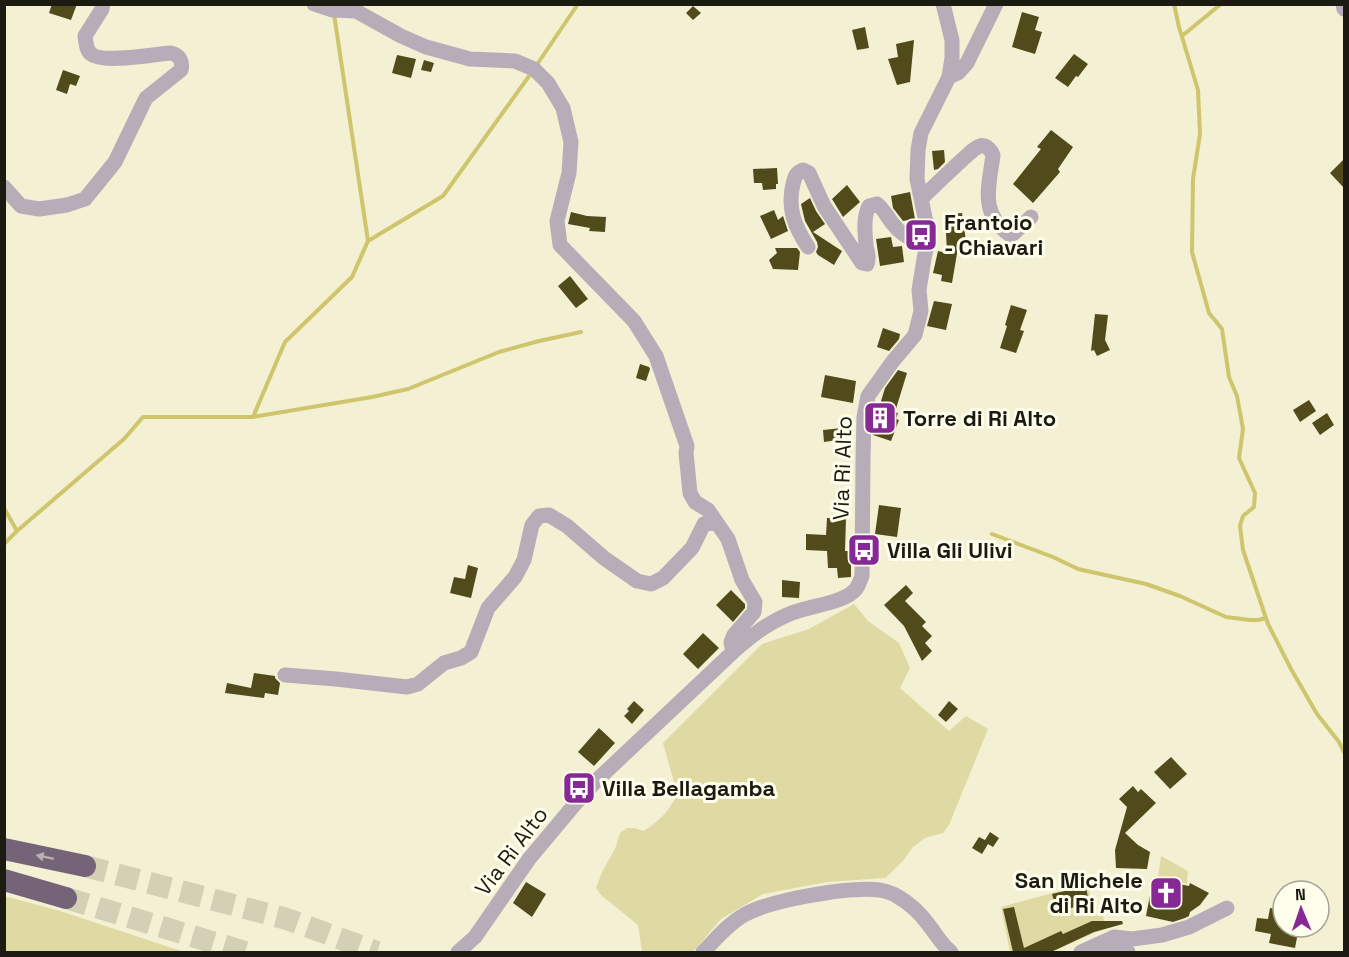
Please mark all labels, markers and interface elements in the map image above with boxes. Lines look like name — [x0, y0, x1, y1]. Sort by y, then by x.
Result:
place label: Frantoio - Chiavari — [944, 208, 1043, 261]
bus stop icon: Frantoio - Chiavari — [903, 217, 939, 253]
building icon: Torre di Ri Alto — [862, 400, 898, 436]
place label: Torre di Ri Alto — [903, 404, 1056, 432]
street label: Via Ri Alto — [826, 415, 858, 521]
bus stop icon: Villa Gli Ulivi — [846, 532, 882, 568]
place label: Villa Gli Ulivi — [887, 536, 1013, 564]
bus stop icon: Villa Bellagamba — [561, 770, 597, 806]
place label: Villa Bellagamba — [602, 774, 776, 802]
street label: Via Ri Alto — [468, 801, 554, 901]
one-way arrow — [35, 852, 54, 861]
place label: San Michele di Ri Alto — [1015, 866, 1143, 919]
church icon: San Michele di Ri Alto — [1148, 875, 1184, 911]
north arrow — [1271, 879, 1331, 939]
text: N — [1295, 884, 1306, 905]

